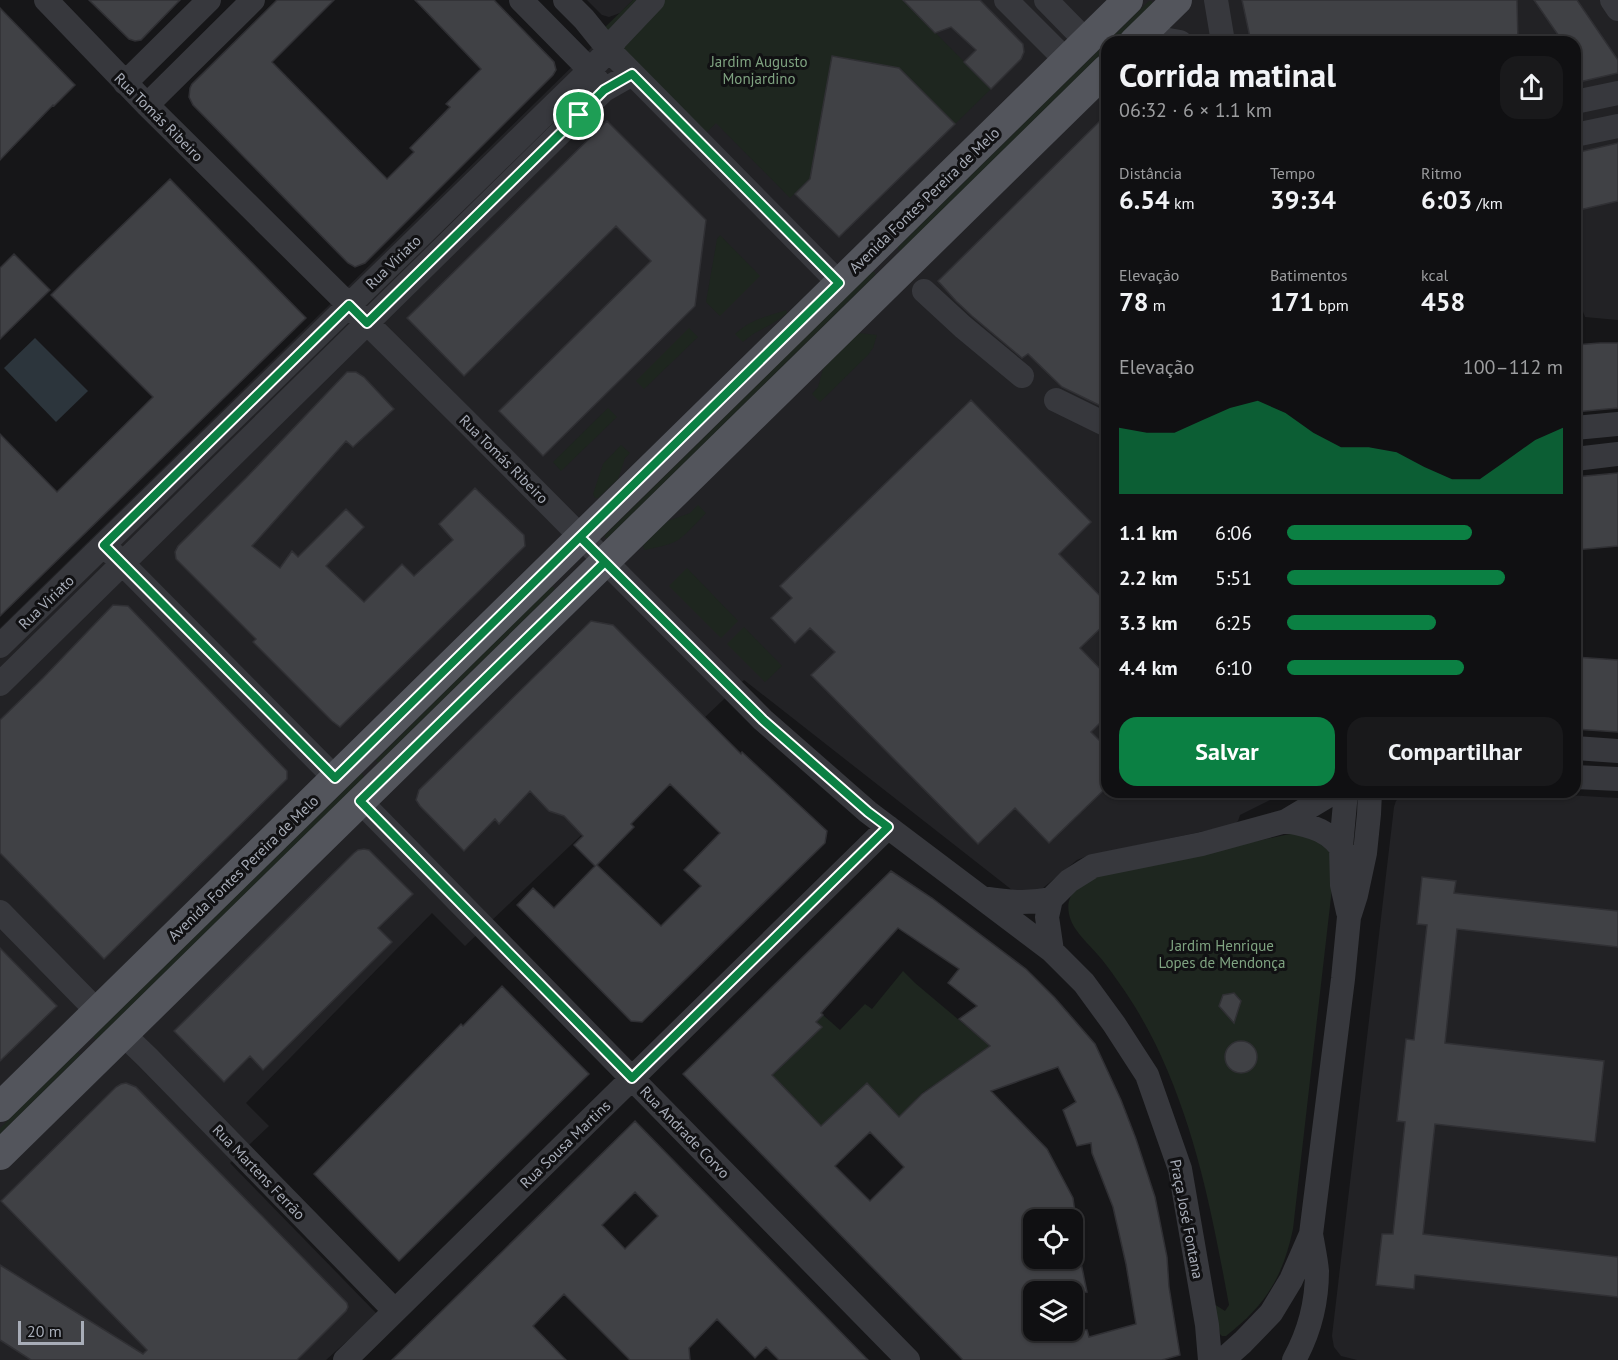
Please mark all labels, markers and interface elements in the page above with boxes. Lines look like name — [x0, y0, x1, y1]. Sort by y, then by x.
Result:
park label: Jardim Augusto Monjardino — [710, 52, 807, 88]
text: Corrida matinal — [1119, 53, 1336, 96]
button: share — [1500, 56, 1563, 119]
street label: Rua Tomás Ribeiro — [111, 69, 207, 165]
pin — [553, 89, 604, 140]
text: 06:32 · 6 × 1.1 km — [1119, 97, 1272, 123]
icon: arrive — [562, 98, 595, 131]
street label: Avenida Fontes Pereira de Melo — [845, 123, 1003, 277]
text: Distância — [1119, 163, 1182, 183]
text: Tempo — [1270, 163, 1315, 183]
text: Ritmo — [1421, 163, 1462, 183]
text: 6.54 — [1119, 183, 1170, 216]
text: 39:34 — [1270, 183, 1336, 216]
text: 6:03 — [1421, 183, 1472, 216]
text: km — [1170, 193, 1195, 213]
text: /km — [1472, 193, 1503, 213]
street label: Rua Viriato — [361, 231, 425, 293]
text: Elevação — [1119, 265, 1179, 285]
text: Batimentos — [1270, 265, 1347, 285]
text: kcal — [1421, 265, 1448, 285]
text: 78 — [1119, 285, 1148, 318]
text: 171 — [1270, 285, 1314, 318]
text: 458 — [1421, 285, 1465, 318]
text: m — [1148, 295, 1166, 315]
text: bpm — [1314, 295, 1349, 315]
text: Elevação — [1119, 354, 1195, 380]
text: 100–112 m — [1463, 354, 1563, 380]
street label: Rua Tomás Ribeiro — [456, 411, 552, 507]
text: 1.1 km — [1119, 520, 1178, 546]
text: 6:06 — [1215, 520, 1252, 546]
text: 2.2 km — [1119, 565, 1178, 591]
text: 5:51 — [1215, 565, 1252, 591]
street label: Rua Viriato — [14, 571, 78, 633]
text: 3.3 km — [1119, 610, 1178, 636]
text: 6:25 — [1215, 610, 1252, 636]
text: 4.4 km — [1119, 655, 1178, 681]
text: 6:10 — [1215, 655, 1252, 681]
button: Salvar — [1119, 717, 1335, 786]
button: Compartilhar — [1347, 717, 1563, 786]
street label: Avenida Fontes Pereira de Melo — [164, 791, 322, 945]
park label: Jardim Henrique Lopes de Mendonça — [1159, 936, 1285, 972]
street label: Rua Andrade Corvo — [636, 1082, 734, 1182]
street label: Rua Sousa Martins — [516, 1096, 614, 1192]
street label: Rua Martens Ferrão — [209, 1120, 309, 1224]
street label: Praça José Fontana — [1166, 1158, 1208, 1280]
map controls — [1023, 1209, 1083, 1341]
button: locate — [1023, 1209, 1083, 1269]
button: layers — [1023, 1281, 1083, 1341]
scale bar — [18, 1318, 84, 1346]
text: 20 m — [27, 1321, 62, 1341]

